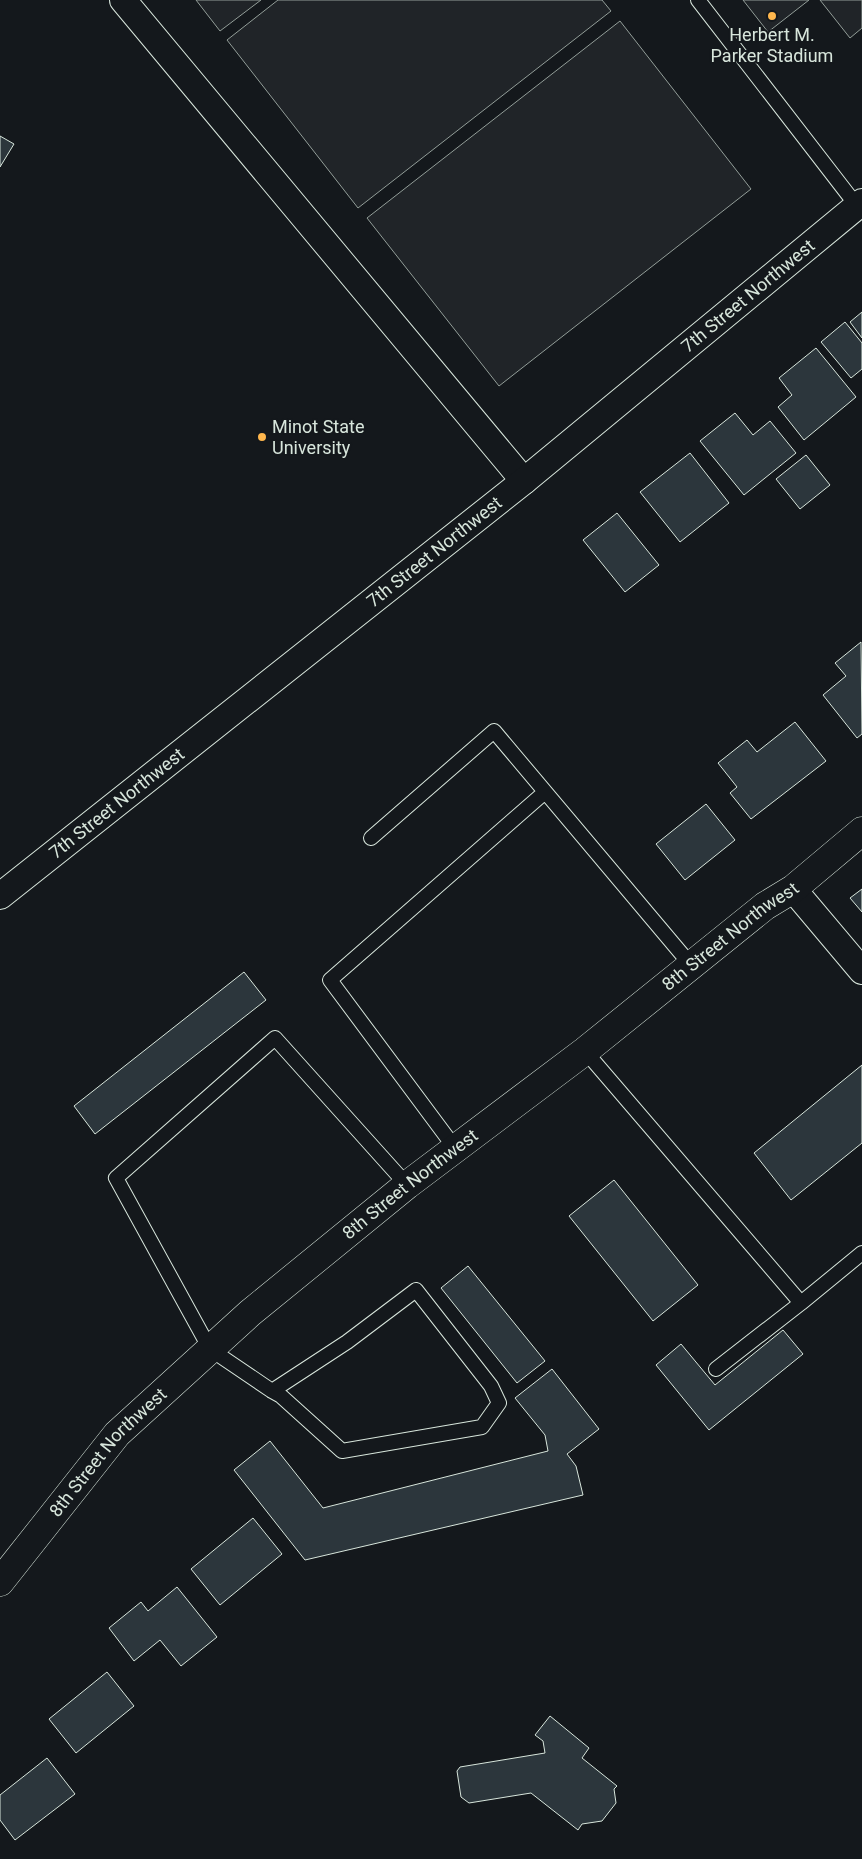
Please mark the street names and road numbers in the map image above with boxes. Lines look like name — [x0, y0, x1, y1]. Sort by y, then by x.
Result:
street label: 7th Street Northwest — [677, 235, 819, 357]
street label: 7th Street Northwest — [362, 492, 506, 611]
street label: 7th Street Northwest — [45, 743, 188, 863]
street label: 8th Street Northwest — [658, 878, 803, 995]
street label: 8th Street Northwest — [338, 1124, 482, 1243]
street label: 8th Street Northwest — [45, 1383, 171, 1521]

